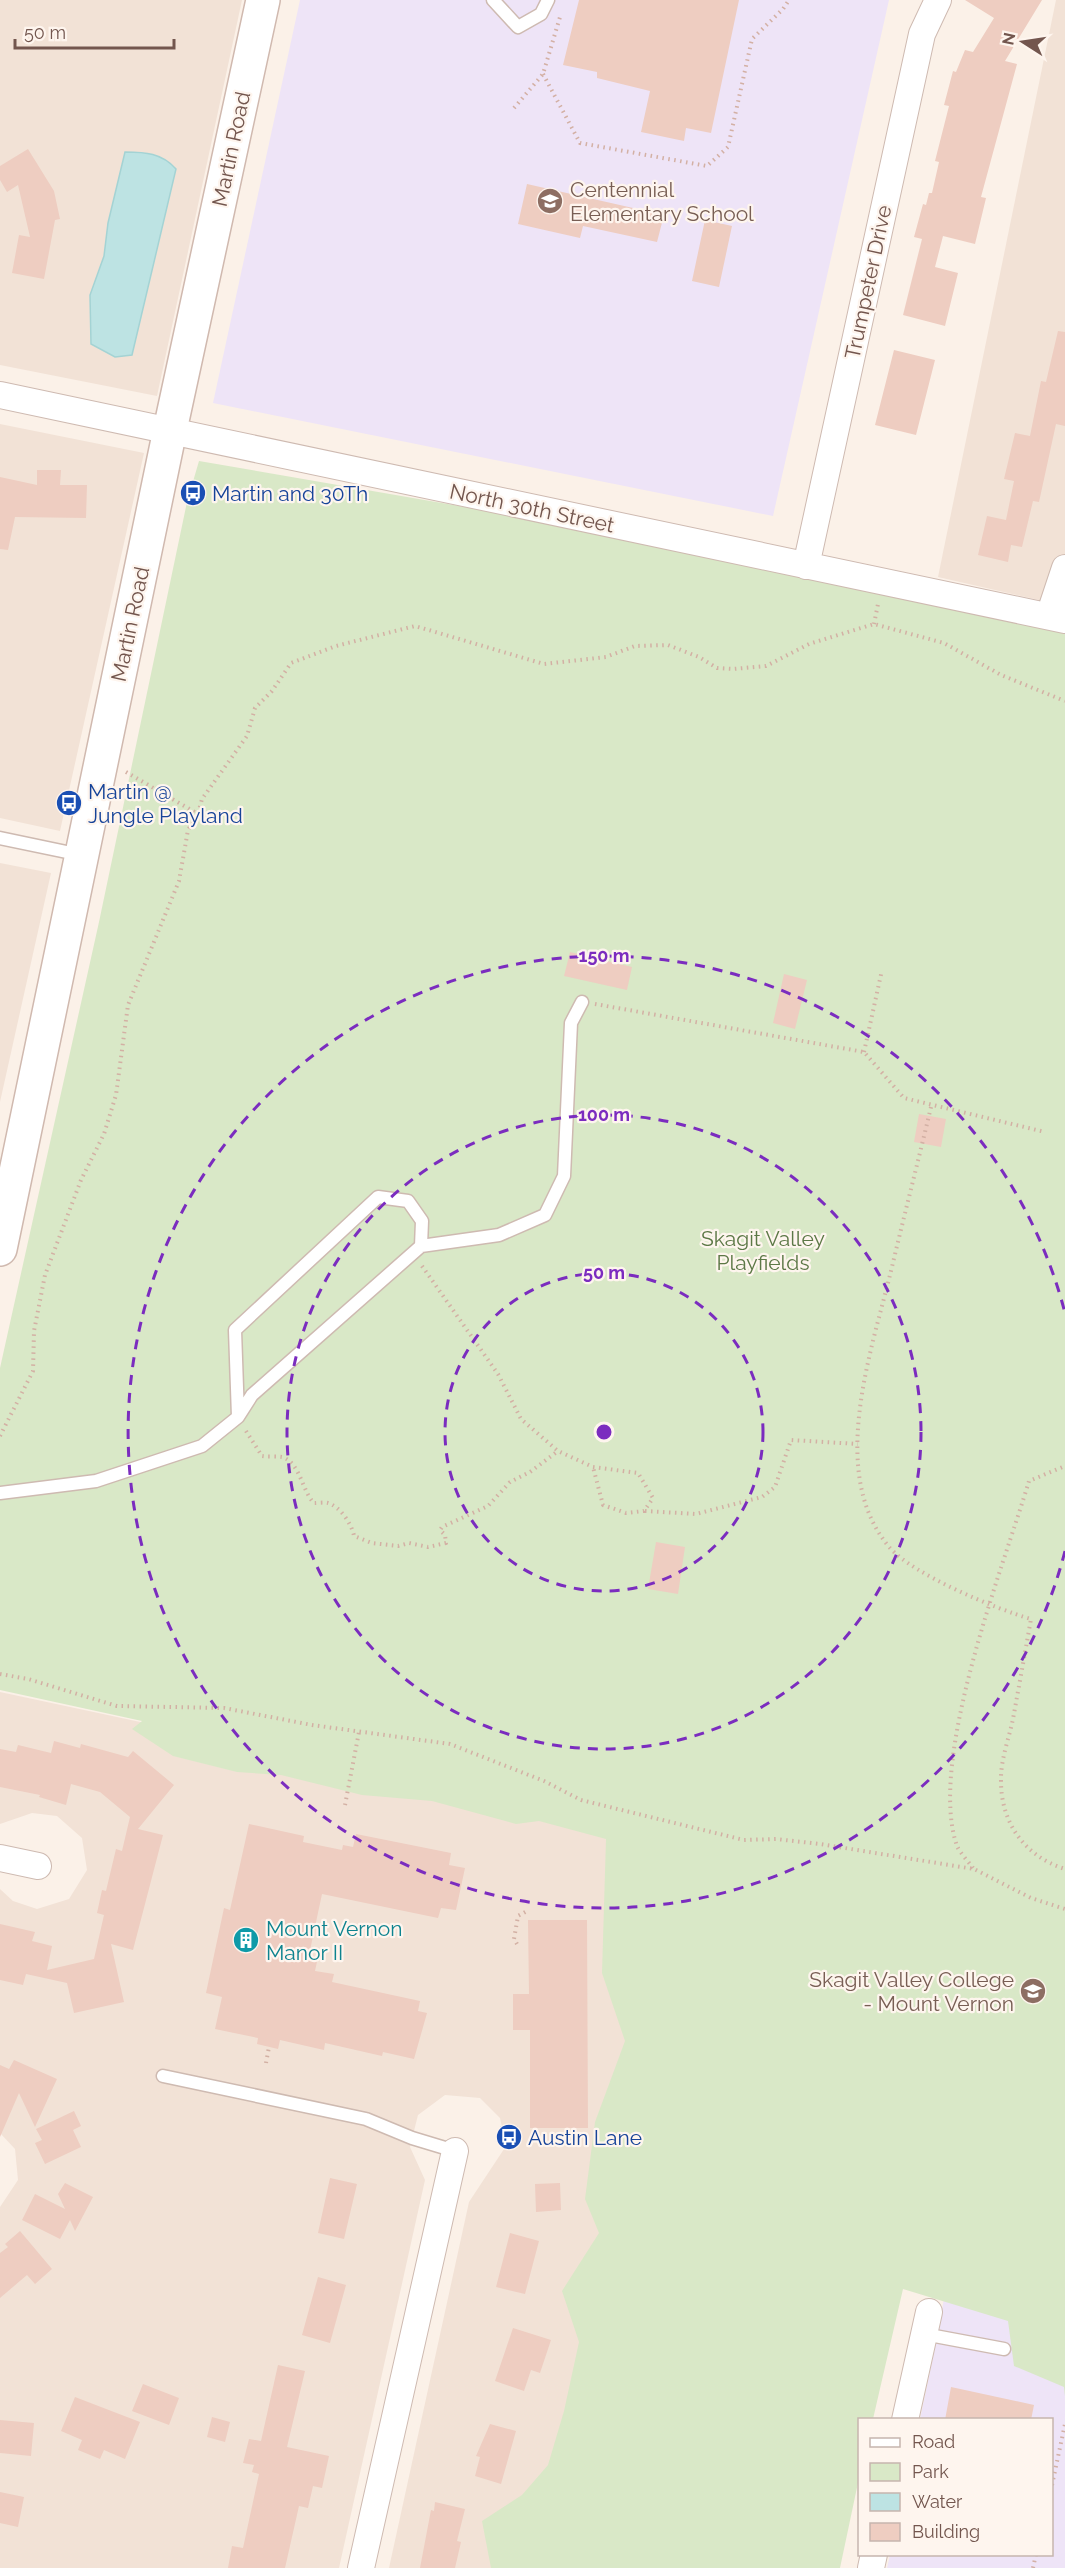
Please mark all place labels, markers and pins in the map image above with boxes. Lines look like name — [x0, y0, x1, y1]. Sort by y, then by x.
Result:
place label: Centennial Elementary School — [570, 177, 754, 226]
school or university icon: Centennial Elementary School — [535, 186, 565, 216]
bus stop icon: Martin and 30Th — [178, 478, 208, 508]
place label: Martin and 30Th — [212, 481, 368, 506]
place label: Martin @ Jungle Playland — [88, 779, 243, 828]
bus stop icon: Martin @ Jungle Playland — [54, 788, 84, 818]
centre of rings — [594, 1422, 614, 1442]
place label: Mount Vernon Manor II — [266, 1916, 403, 1965]
building icon: Mount Vernon Manor II — [231, 1925, 261, 1955]
place label: Skagit Valley College - Mount Vernon — [809, 1967, 1014, 2016]
school or university icon: Skagit Valley College - Mount Vernon — [1018, 1976, 1048, 2006]
bus stop icon: Austin Lane — [494, 2122, 524, 2152]
place label: Austin Lane — [528, 2125, 642, 2150]

